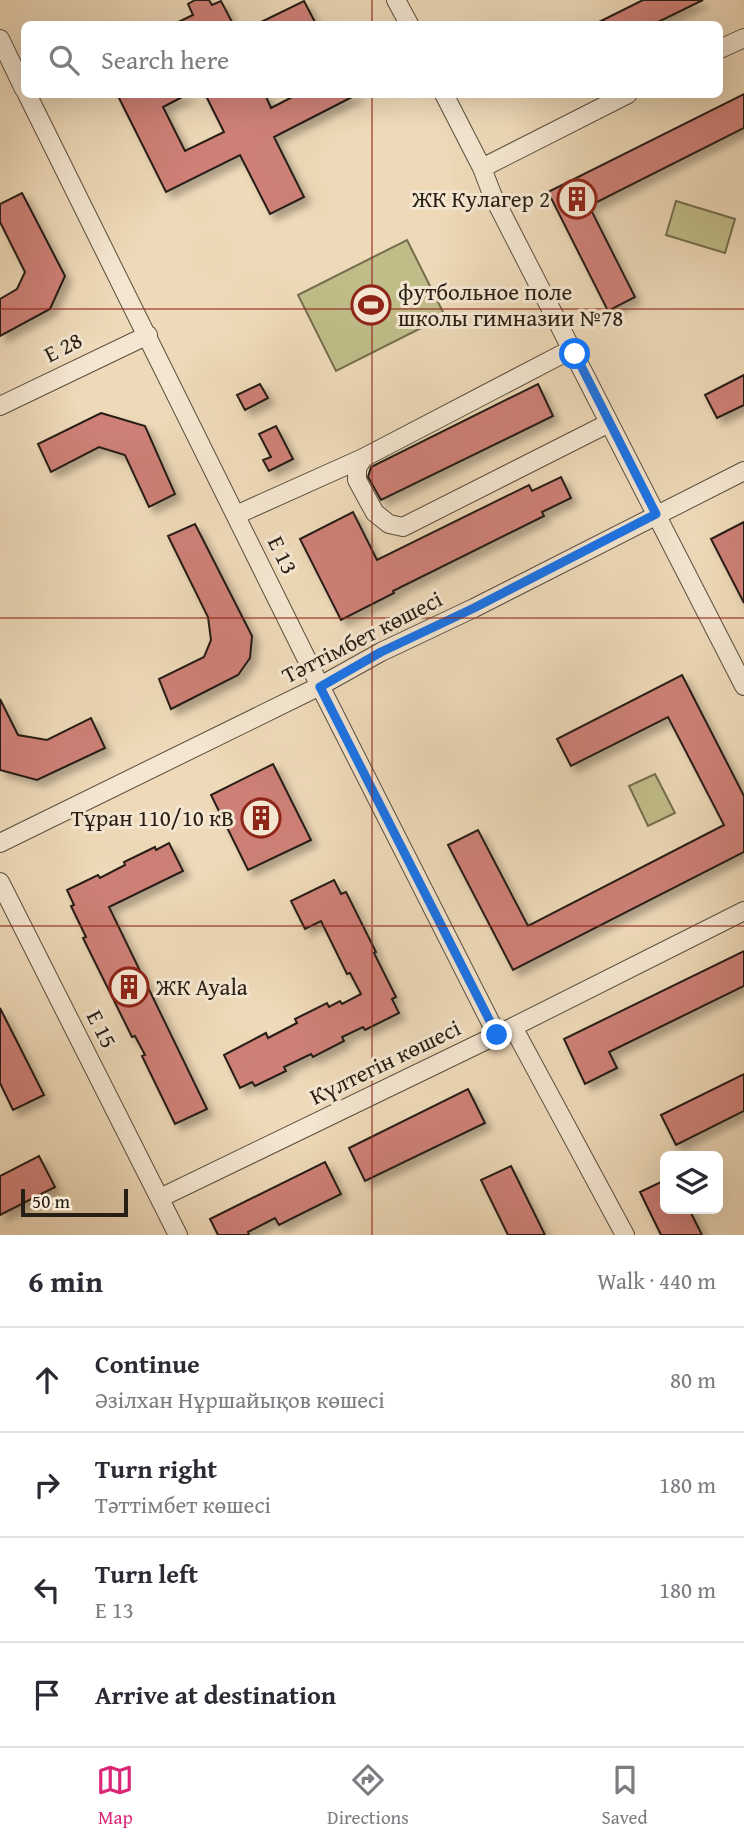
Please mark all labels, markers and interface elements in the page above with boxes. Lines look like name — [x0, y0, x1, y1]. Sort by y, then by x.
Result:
search box — [21, 21, 723, 98]
text: Search here — [101, 40, 229, 79]
icon: search — [45, 41, 83, 79]
building icon: ЖК Кулагер 2 — [556, 178, 598, 220]
place label: ЖК Кулагер 2 — [411, 182, 550, 215]
place label: футбольное поле школы гимназии №78 — [398, 275, 623, 334]
sports icon: футбольное поле школы гимназии №78 — [350, 284, 392, 326]
street label: E 28 — [38, 323, 88, 370]
route start — [559, 338, 590, 369]
street label: E 13 — [260, 530, 307, 579]
street label: Тәттімбет көшесі — [276, 582, 448, 691]
building icon: Тұран 110/10 кВ — [240, 797, 282, 839]
place label: Тұран 110/10 кВ — [71, 801, 234, 834]
building icon: ЖК Ayala — [108, 966, 150, 1008]
place label: ЖК Ayala — [155, 970, 248, 1003]
street label: E 15 — [79, 1004, 126, 1054]
street label: Күлтегін көшесі — [304, 1011, 466, 1112]
route end — [481, 1019, 512, 1050]
map controls — [660, 1151, 723, 1214]
button: layers — [660, 1151, 723, 1214]
scale bar — [21, 1186, 128, 1218]
text: 50 m — [32, 1187, 70, 1215]
text: 6 min — [28, 1259, 103, 1303]
text: Walk · 440 m — [597, 1264, 716, 1297]
text: Continue — [95, 1344, 200, 1383]
icon: ahead — [28, 1361, 66, 1399]
text: 80 m — [670, 1363, 716, 1396]
text: Әзілхан Нұршайықов көшесі — [95, 1383, 385, 1416]
text: Turn right — [95, 1449, 217, 1488]
icon: right — [28, 1466, 66, 1504]
text: 180 m — [659, 1468, 716, 1501]
text: Тәттімбет көшесі — [95, 1488, 271, 1521]
text: Turn left — [95, 1554, 198, 1593]
icon: left — [28, 1571, 66, 1609]
text: 180 m — [659, 1573, 716, 1606]
text: E 13 — [95, 1593, 134, 1626]
text: Arrive at destination — [95, 1675, 336, 1714]
icon: arrive — [28, 1676, 66, 1714]
tab: Map — [96, 1761, 134, 1831]
tab: Directions — [327, 1761, 409, 1831]
tab: Saved — [602, 1761, 648, 1831]

